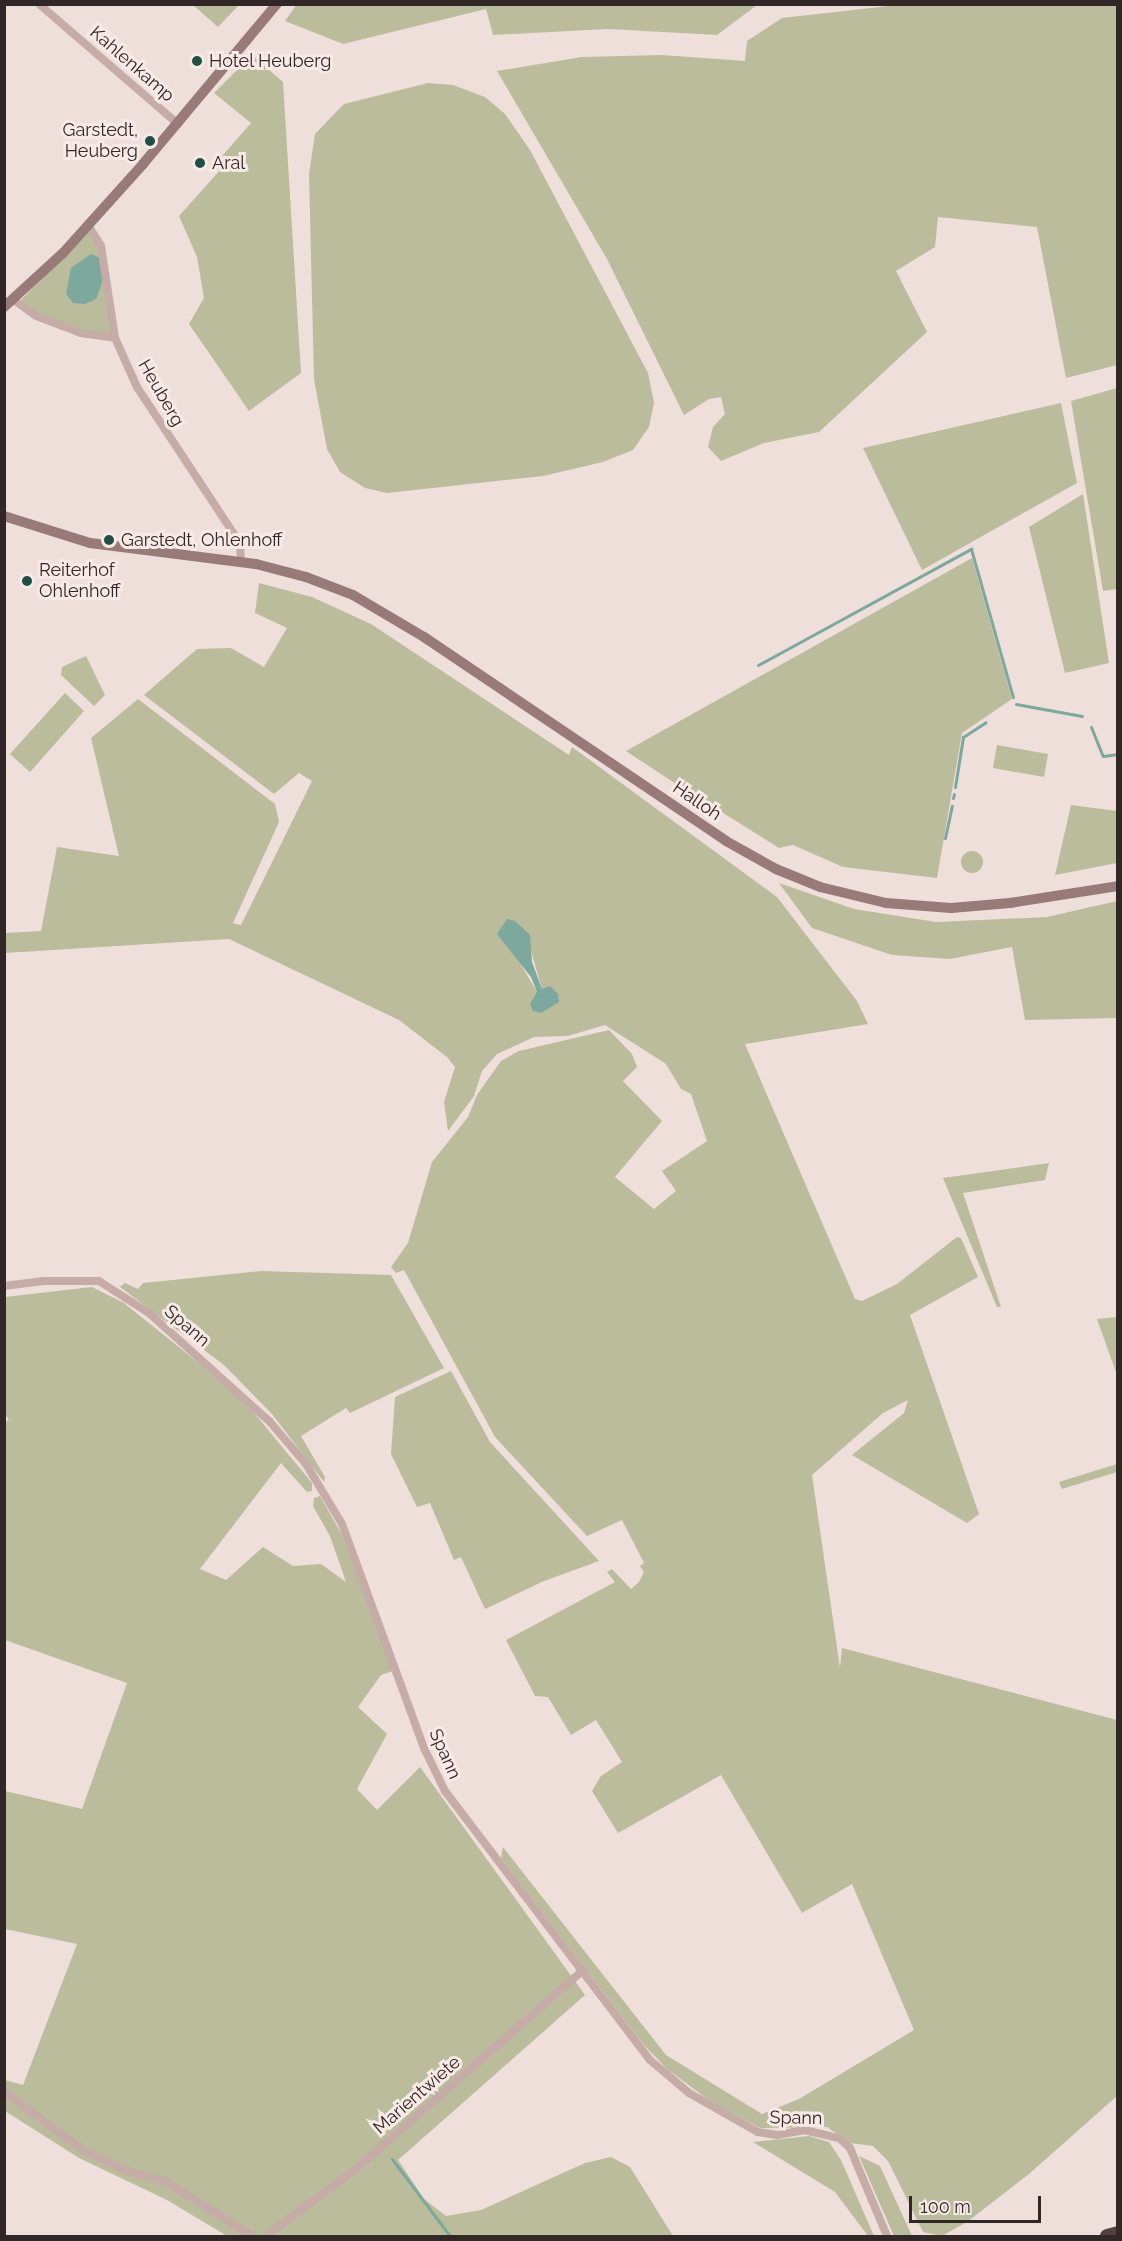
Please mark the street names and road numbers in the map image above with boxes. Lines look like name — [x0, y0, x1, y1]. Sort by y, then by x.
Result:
street label: Kahlenkamp — [85, 21, 179, 107]
street label: Heuberg — [133, 356, 189, 430]
street label: Halloh — [669, 777, 725, 825]
street label: Spann — [160, 1301, 214, 1351]
street label: Spann — [424, 1725, 466, 1783]
street label: Marientwiete — [369, 2051, 465, 2139]
street label: Spann — [769, 2107, 823, 2129]

